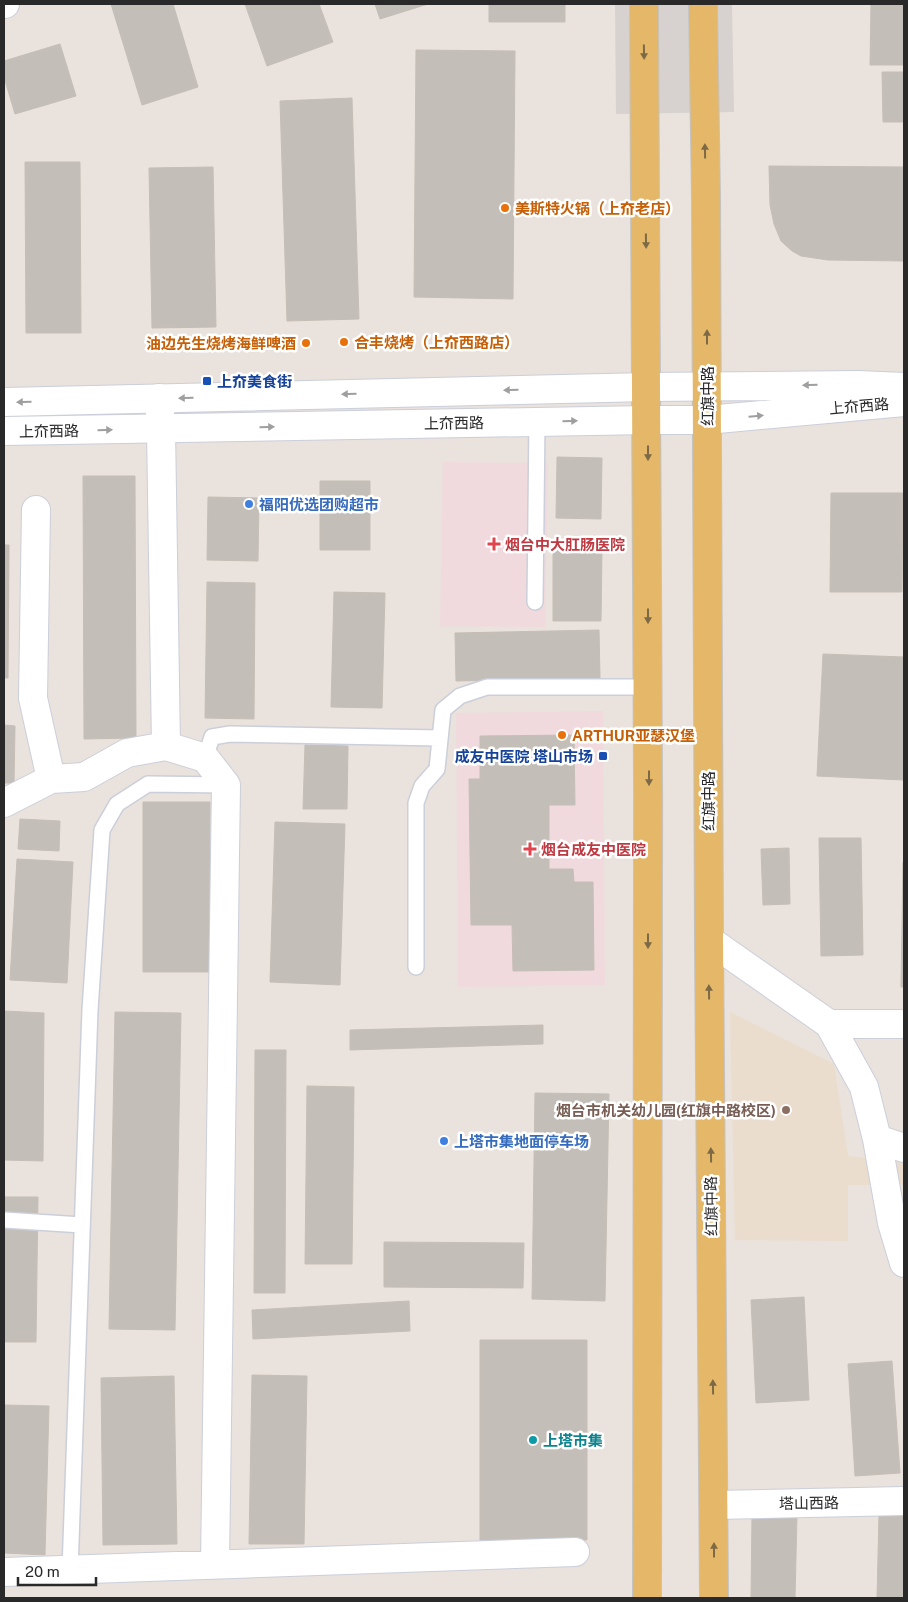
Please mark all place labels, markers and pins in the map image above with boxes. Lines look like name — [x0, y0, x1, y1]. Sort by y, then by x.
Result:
place label: 美斯特火锅（上夼老店） — [515, 200, 680, 217]
marker: 美斯特火锅（上夼老店） — [499, 202, 511, 214]
place label: 合丰烧烤（上夼西路店） — [354, 334, 519, 351]
place label: 油边先生烧烤海鲜啤酒 — [146, 335, 296, 352]
marker: 合丰烧烤（上夼西路店） — [338, 336, 350, 348]
marker: 油边先生烧烤海鲜啤酒 — [300, 337, 312, 349]
place label: 上夼美食街 — [217, 373, 292, 390]
marker: 上夼美食街 — [201, 375, 213, 387]
place label: 福阳优选团购超市 — [259, 496, 379, 513]
marker: 福阳优选团购超市 — [243, 498, 255, 510]
place label: 烟台中大肛肠医院 — [505, 536, 625, 553]
marker: 烟台中大肛肠医院 — [487, 537, 501, 551]
place label: ARTHUR亚瑟汉堡 — [572, 727, 695, 744]
marker: ARTHUR亚瑟汉堡 — [556, 729, 568, 741]
place label: 成友中医院 塔山市场 — [455, 748, 593, 765]
marker: 成友中医院 塔山市场 — [597, 750, 609, 762]
place label: 烟台成友中医院 — [541, 841, 646, 858]
marker: 烟台成友中医院 — [523, 842, 537, 856]
place label: 烟台市机关幼儿园(红旗中路校区) — [556, 1102, 776, 1119]
marker: 烟台市机关幼儿园(红旗中路校区) — [780, 1104, 792, 1116]
place label: 上塔市集地面停车场 — [454, 1133, 589, 1150]
marker: 上塔市集地面停车场 — [438, 1135, 450, 1147]
place label: 上塔市集 — [543, 1432, 603, 1449]
marker: 上塔市集 — [527, 1434, 539, 1446]

